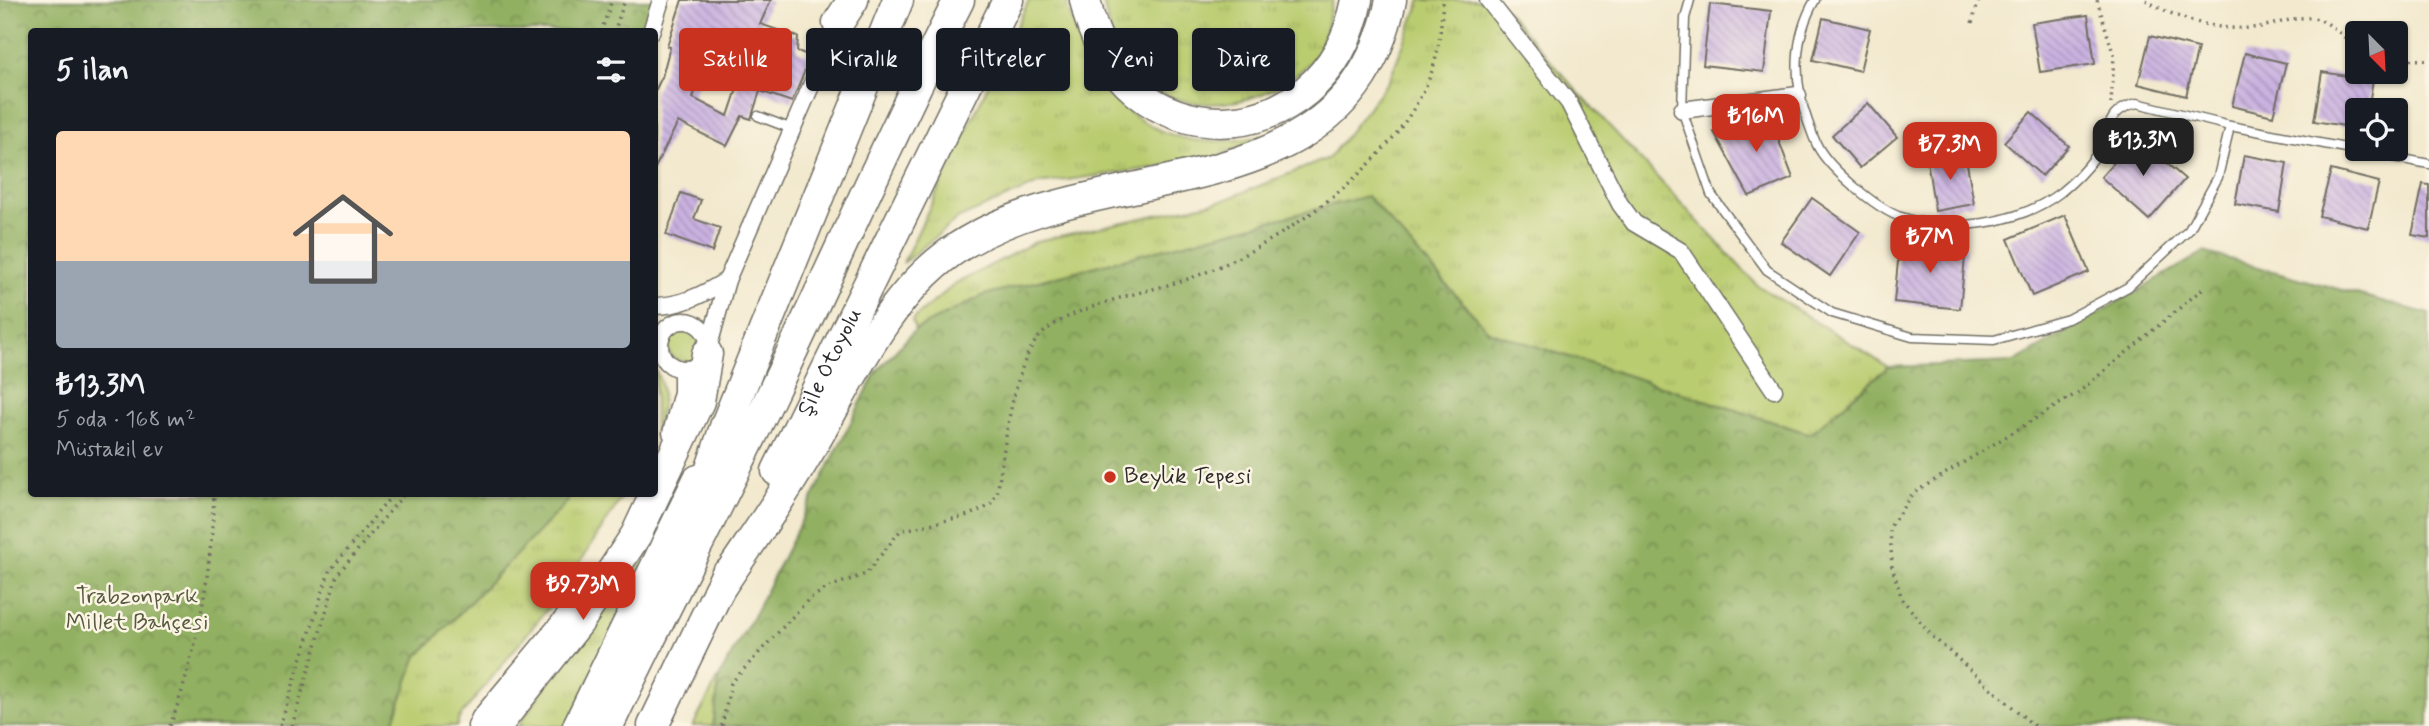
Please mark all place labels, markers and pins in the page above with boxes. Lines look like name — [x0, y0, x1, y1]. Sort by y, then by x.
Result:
pin: ₺16M — [1715, 94, 1797, 154]
pin: ₺13.3M — [2086, 118, 2200, 178]
pin: ₺7.3M — [1901, 122, 1999, 182]
pin: ₺7M — [1896, 216, 1964, 275]
place label: Beylik Tepesi — [1124, 462, 1251, 492]
marker: Beylik Tepesi — [1102, 469, 1118, 485]
pin: ₺9.73M — [526, 562, 640, 622]

